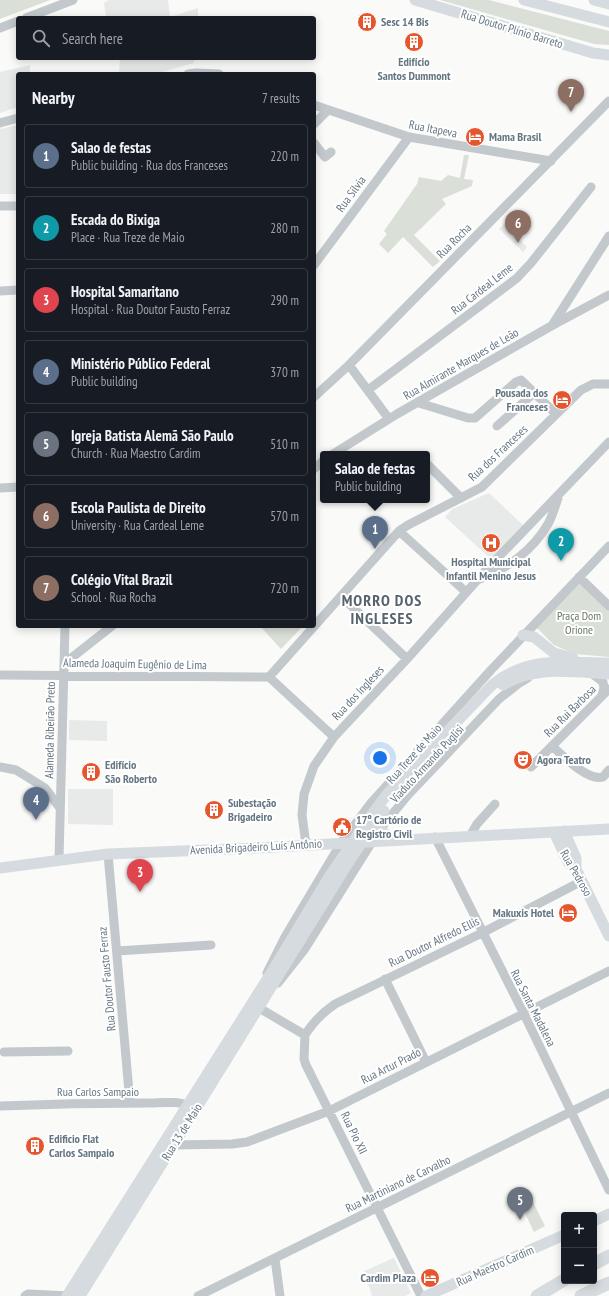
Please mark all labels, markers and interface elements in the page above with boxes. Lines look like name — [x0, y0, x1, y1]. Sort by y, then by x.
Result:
street label: Rua Doutor Plínio Barreto — [459, 6, 565, 51]
building icon: Sesc 14 Bis — [356, 11, 378, 33]
place label: Sesc 14 Bis — [381, 14, 429, 29]
search box — [16, 16, 316, 60]
icon: search — [30, 27, 52, 49]
text: Search here — [62, 29, 123, 48]
building icon: Edifício Santos Dummont — [403, 31, 425, 53]
place label: Edifício Santos Dummont — [377, 54, 451, 83]
pin: 7 — [558, 79, 584, 112]
text: Nearby — [32, 87, 75, 109]
text: 7 results — [262, 90, 300, 107]
street label: Rua Itapeva — [408, 117, 459, 141]
hotel icon: Mama Brasil — [464, 126, 486, 148]
place label: Mama Brasil — [489, 129, 542, 144]
text: Salao de festas — [71, 138, 151, 157]
text: 1 — [43, 148, 49, 165]
text: 220 m — [270, 148, 299, 165]
text: Public building · Rua dos Franceses — [71, 157, 228, 174]
street label: Rua Sílvia — [333, 173, 369, 215]
text: Escada do Bixiga — [71, 210, 160, 229]
pin: 6 — [505, 210, 531, 243]
text: 2 — [43, 220, 49, 237]
text: 280 m — [270, 220, 299, 237]
street label: Rua Rocha — [433, 220, 474, 261]
text: Place · Rua Treze de Maio — [71, 229, 185, 246]
street label: Rua Cardeal Leme — [448, 260, 516, 317]
text: Hospital Samaritano — [71, 282, 179, 301]
text: 3 — [43, 292, 49, 309]
text: 290 m — [270, 292, 299, 309]
text: Hospital · Rua Doutor Fausto Ferraz — [71, 301, 230, 318]
street label: Rua Almirante Marques de Leão — [400, 324, 521, 403]
text: Ministério Público Federal — [71, 354, 210, 373]
text: 4 — [43, 364, 49, 381]
text: 370 m — [270, 364, 299, 381]
text: Public building — [71, 373, 138, 390]
place label: Pousada dos Franceses — [495, 385, 548, 414]
hotel icon: Pousada dos Franceses — [551, 389, 573, 411]
street label: Rua dos Franceses — [465, 421, 530, 484]
text: Igreja Batista Alemã São Paulo — [71, 426, 234, 445]
text: 5 — [43, 436, 49, 453]
text: 510 m — [270, 436, 299, 453]
text: Church · Rua Maestro Cardim — [71, 445, 201, 462]
popup — [320, 451, 430, 503]
text: Salao de festas — [335, 459, 415, 478]
text: Public building — [335, 478, 402, 495]
text: Escola Paulista de Direito — [71, 498, 206, 517]
text: 6 — [43, 508, 49, 525]
text: 570 m — [270, 508, 299, 525]
pin: 1 — [362, 516, 388, 549]
text: University · Rua Cardeal Leme — [71, 517, 204, 534]
pin: 2 — [548, 528, 574, 561]
hospital icon: Hospital Municipal Infantil Menino Jesus — [480, 532, 502, 554]
place label: Hospital Municipal Infantil Menino Jesus — [446, 554, 536, 583]
text: Colégio Vital Brazil — [71, 570, 172, 589]
text: 7 — [43, 580, 49, 597]
text: 720 m — [270, 580, 299, 597]
text: School · Rua Rocha — [71, 589, 156, 606]
district label: MORRO DOS INGLESES — [342, 590, 422, 628]
park label: Praça Dom Orione — [557, 608, 601, 637]
street label: Alameda Joaquim Eugênio de Lima — [63, 655, 207, 672]
street label: Rua dos Ingleses — [328, 662, 387, 723]
street label: Alameda Ribeirão Preto — [41, 681, 58, 779]
street label: Rua Rui Barbosa — [541, 681, 599, 740]
street label: Rua Treze de Maio — [383, 721, 444, 787]
street label: Viaduto Armando Puglisi — [386, 722, 467, 807]
your location — [370, 748, 390, 768]
theatre icon: Agora Teatro — [512, 749, 534, 771]
place label: Agora Teatro — [536, 752, 592, 767]
place label: Edifício São Roberto — [105, 757, 158, 786]
building icon: Edifício São Roberto — [80, 761, 102, 783]
pin: 4 — [23, 787, 49, 820]
place label: Subestação Brigadeiro — [228, 795, 277, 824]
building icon: Subestação Brigadeiro — [203, 799, 225, 821]
place label: 17º Cartório de Registro Civil — [356, 812, 421, 841]
public building icon: 17º Cartório de Registro Civil — [331, 816, 353, 838]
street label: Avenida Brigadeiro Luís Antônio — [190, 836, 322, 857]
street label: Rua Pedroso — [557, 847, 596, 899]
pin: 3 — [127, 859, 153, 892]
hotel icon: Makuxis Hotel — [557, 902, 579, 924]
place label: Makuxis Hotel — [493, 905, 554, 920]
street label: Rua Doutor Alfredo Ellis — [386, 913, 482, 970]
street label: Rua Doutor Fausto Ferraz — [94, 926, 119, 1032]
street label: Rua Santa Madalena — [508, 967, 559, 1049]
street label: Rua Artur Prado — [358, 1044, 423, 1087]
street label: Rua Carlos Sampaio — [57, 1084, 139, 1099]
street label: Rua 13 de Maio — [158, 1100, 205, 1163]
street label: Rua Pio XII — [338, 1109, 371, 1156]
place label: Edificio Flat Carlos Sampaio — [49, 1131, 115, 1160]
building icon: Edificio Flat Carlos Sampaio — [24, 1135, 46, 1157]
street label: Rua Martiniano de Carvalho — [343, 1152, 453, 1215]
pin: 5 — [507, 1187, 533, 1220]
map controls — [561, 1212, 597, 1284]
button: + — [561, 1212, 597, 1248]
street label: Rua Maestro Cardim — [454, 1242, 536, 1289]
button: − — [561, 1248, 597, 1284]
hotel icon: Cardim Plaza — [419, 1267, 441, 1289]
place label: Cardim Plaza — [361, 1270, 416, 1285]

